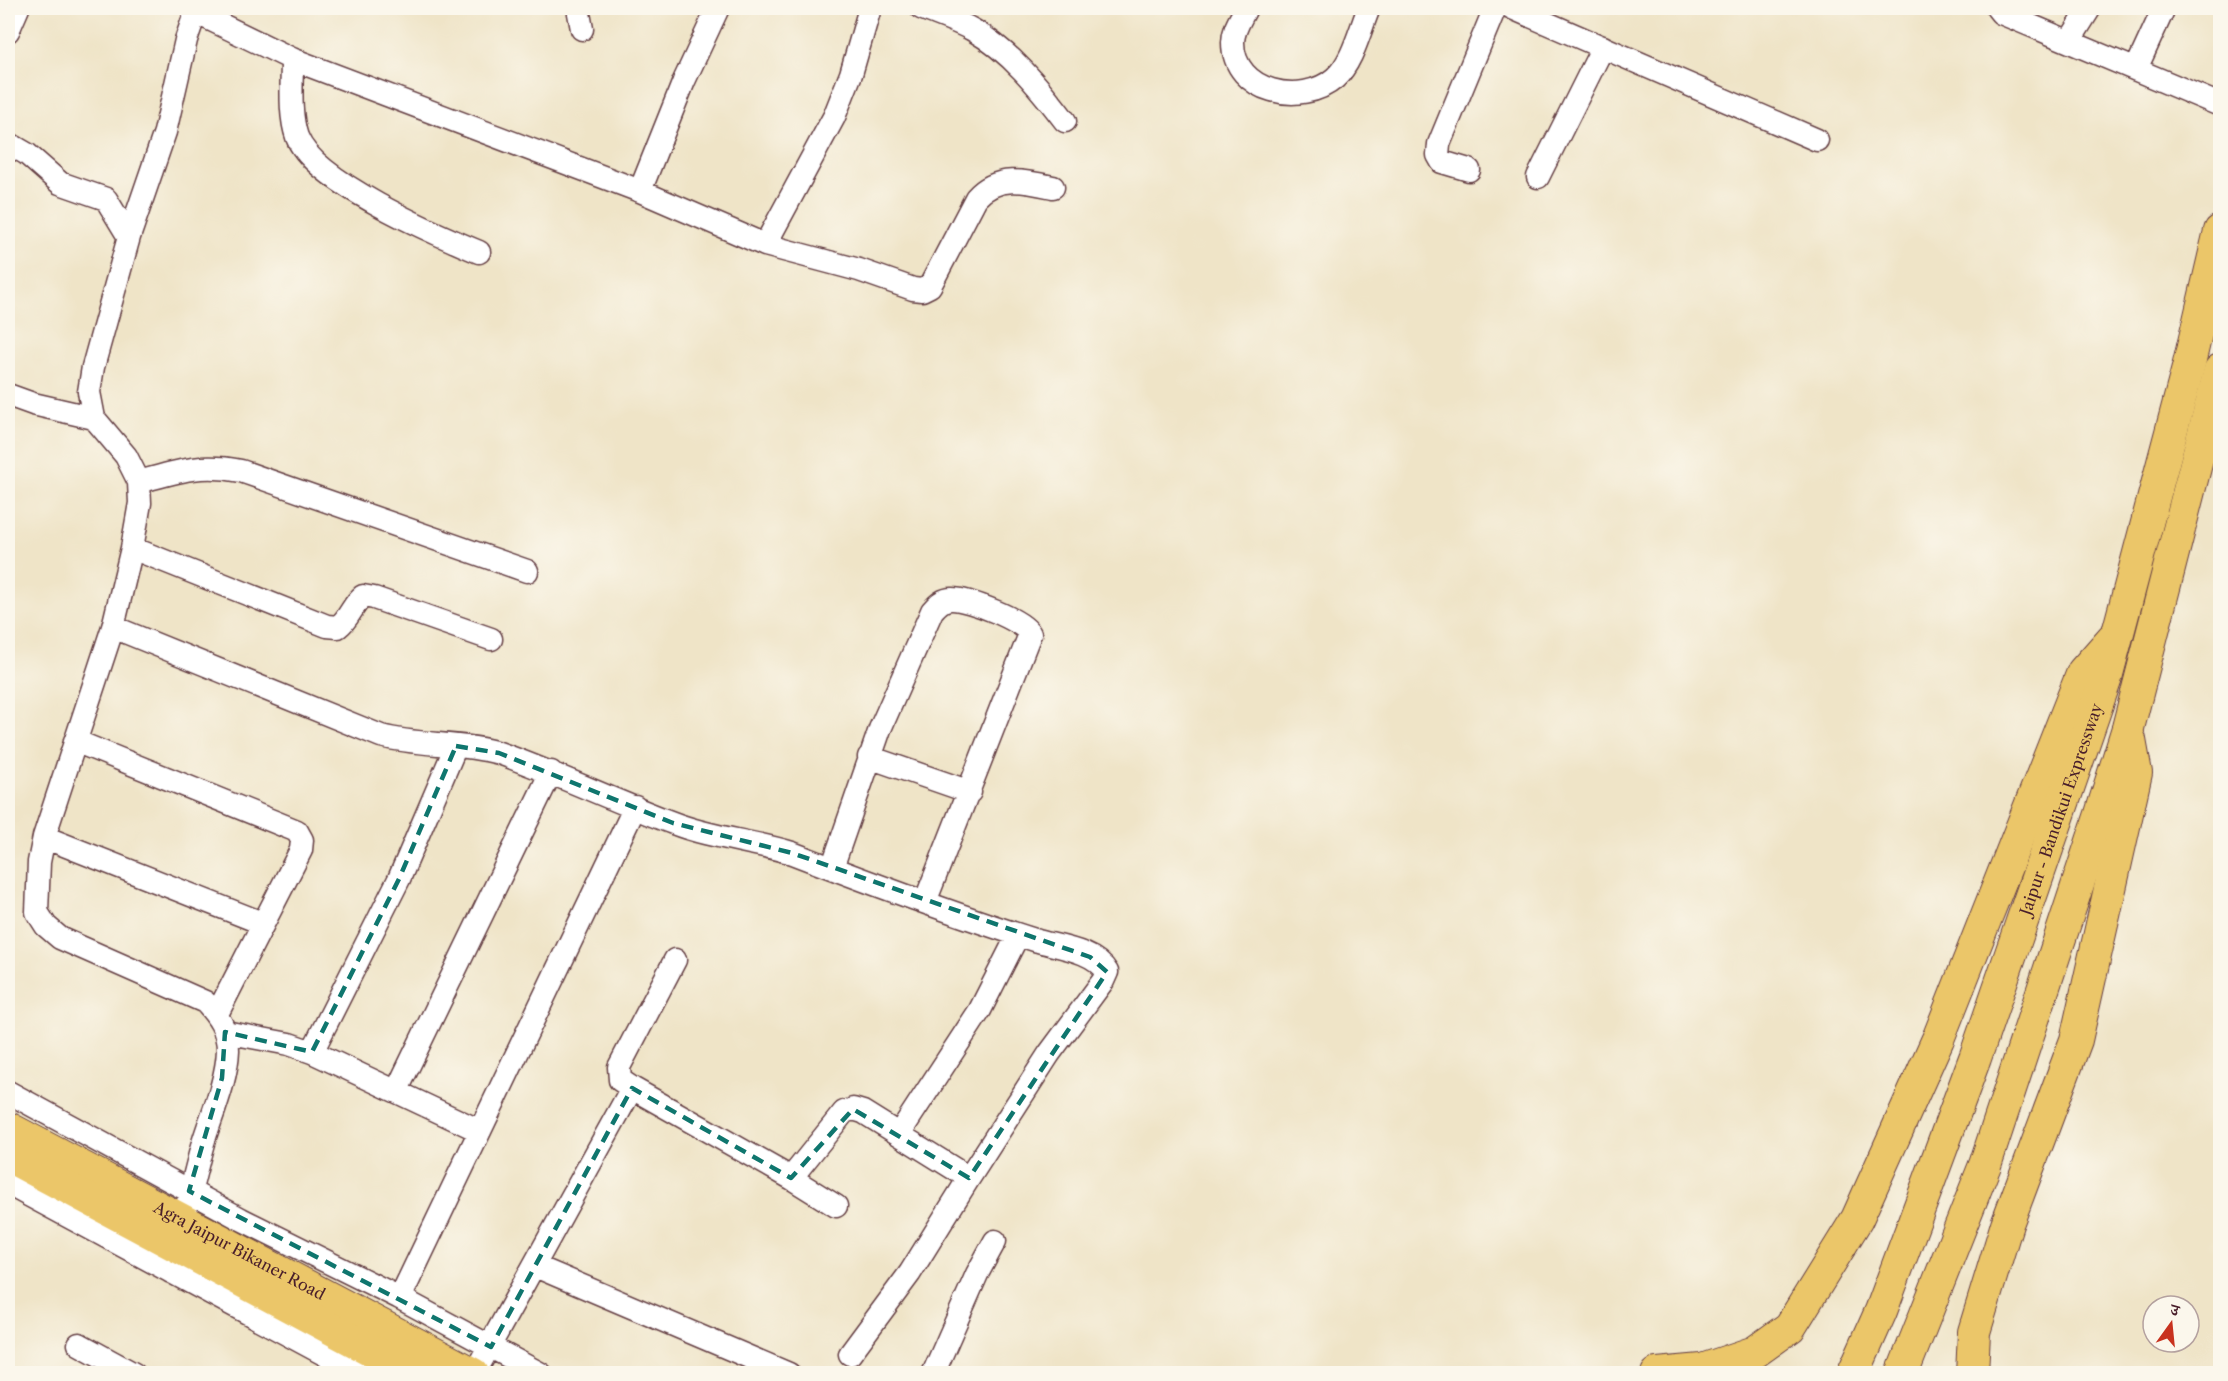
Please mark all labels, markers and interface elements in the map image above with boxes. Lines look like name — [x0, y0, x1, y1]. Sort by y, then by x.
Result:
street label: Jaipur - Bandikui Expressway — [2014, 700, 2107, 921]
street label: Agra Jaipur Bikaner Road — [149, 1196, 329, 1304]
north arrow — [2141, 1294, 2201, 1354]
text: उ — [2167, 1299, 2183, 1321]

